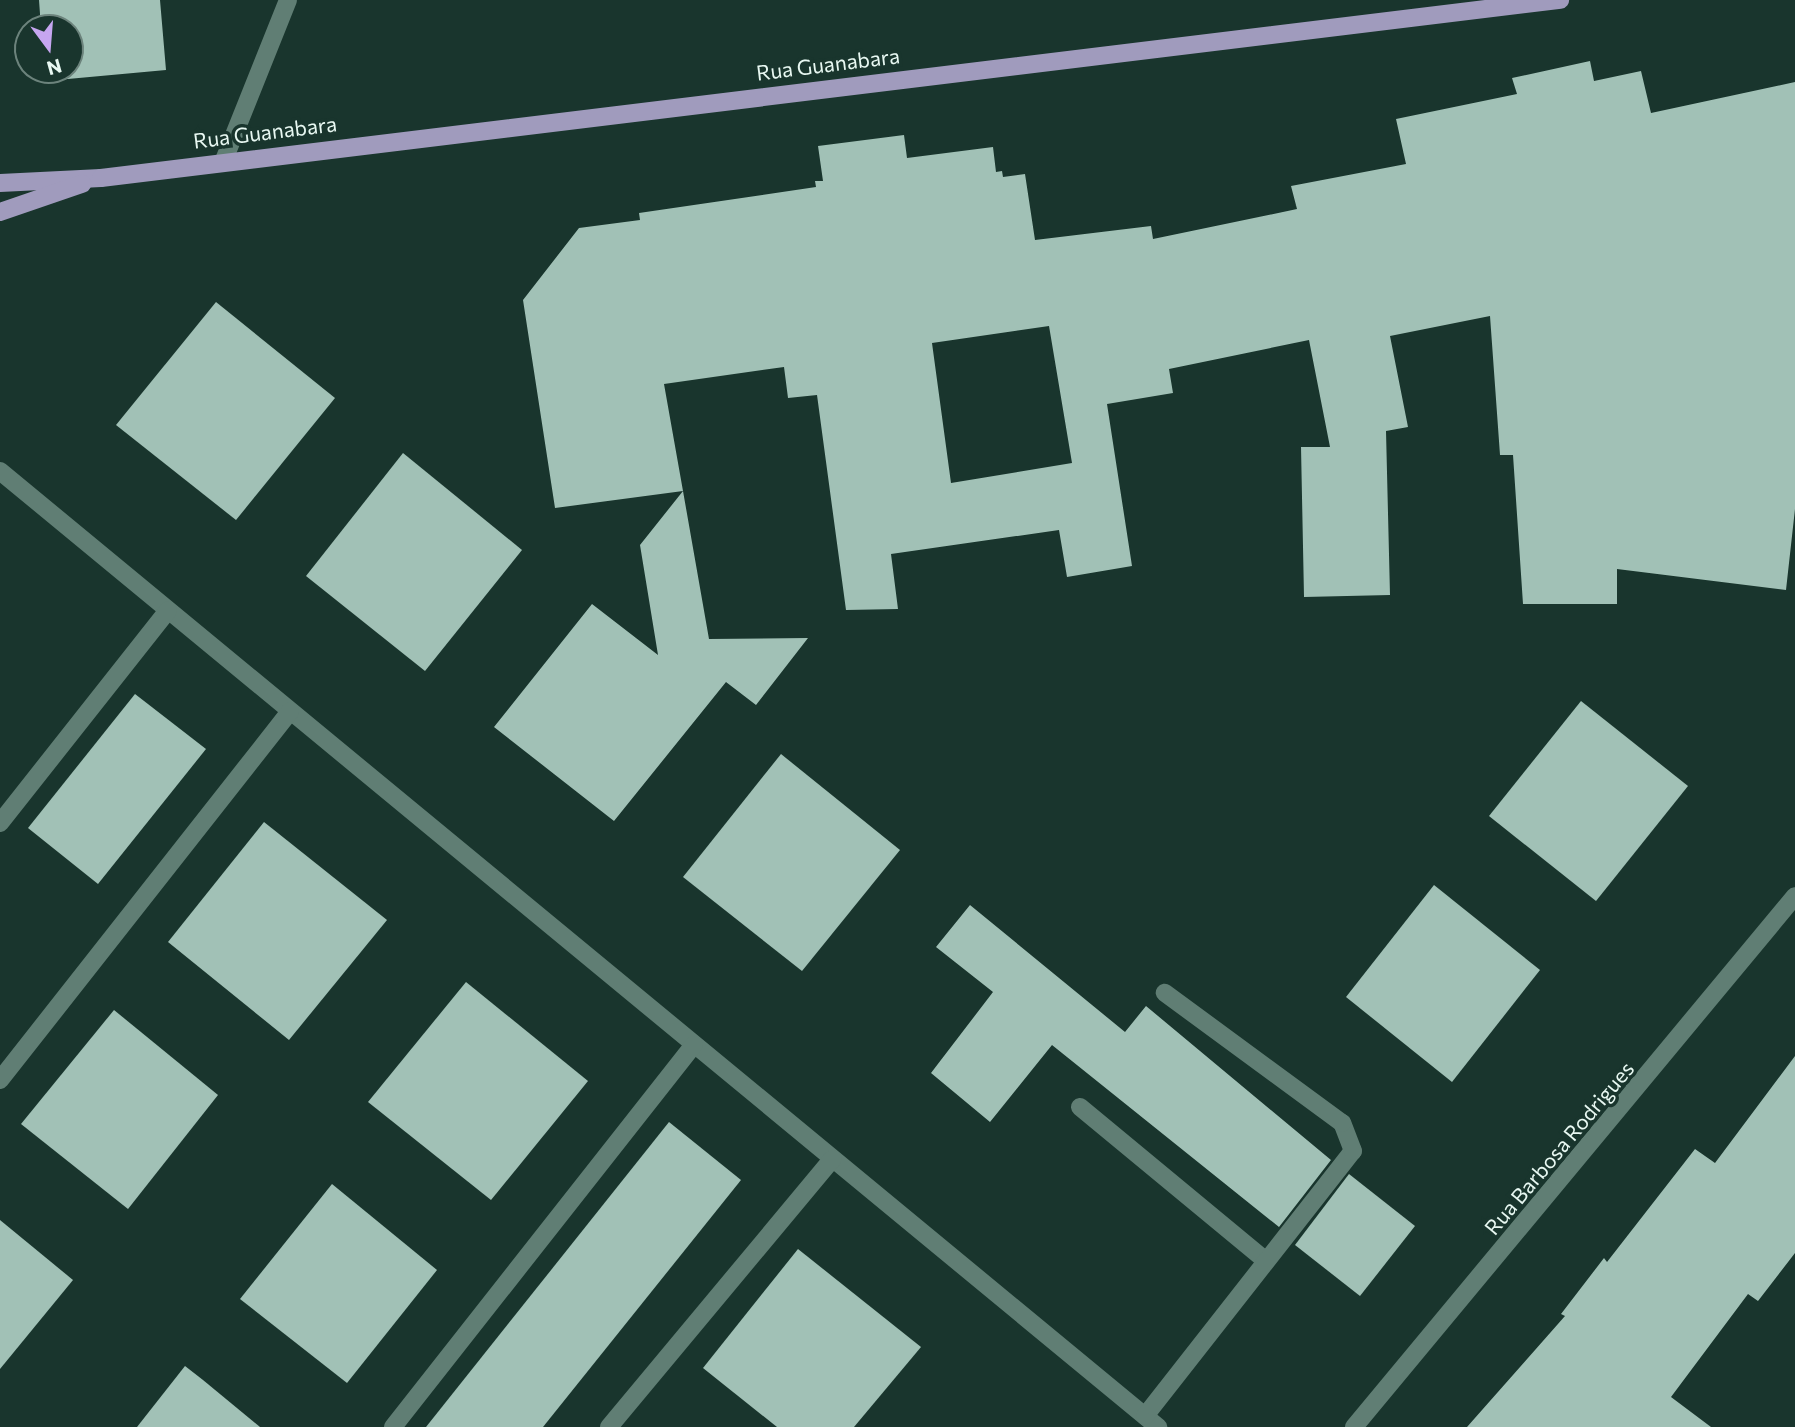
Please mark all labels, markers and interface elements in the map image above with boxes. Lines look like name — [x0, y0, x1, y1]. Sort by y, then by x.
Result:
north arrow — [14, 14, 84, 84]
street label: Rua Guanabara — [755, 43, 901, 85]
text: N — [44, 55, 64, 81]
street label: Rua Guanabara — [192, 111, 338, 153]
street label: Rua Barbosa Rodrigues — [1479, 1056, 1639, 1240]

